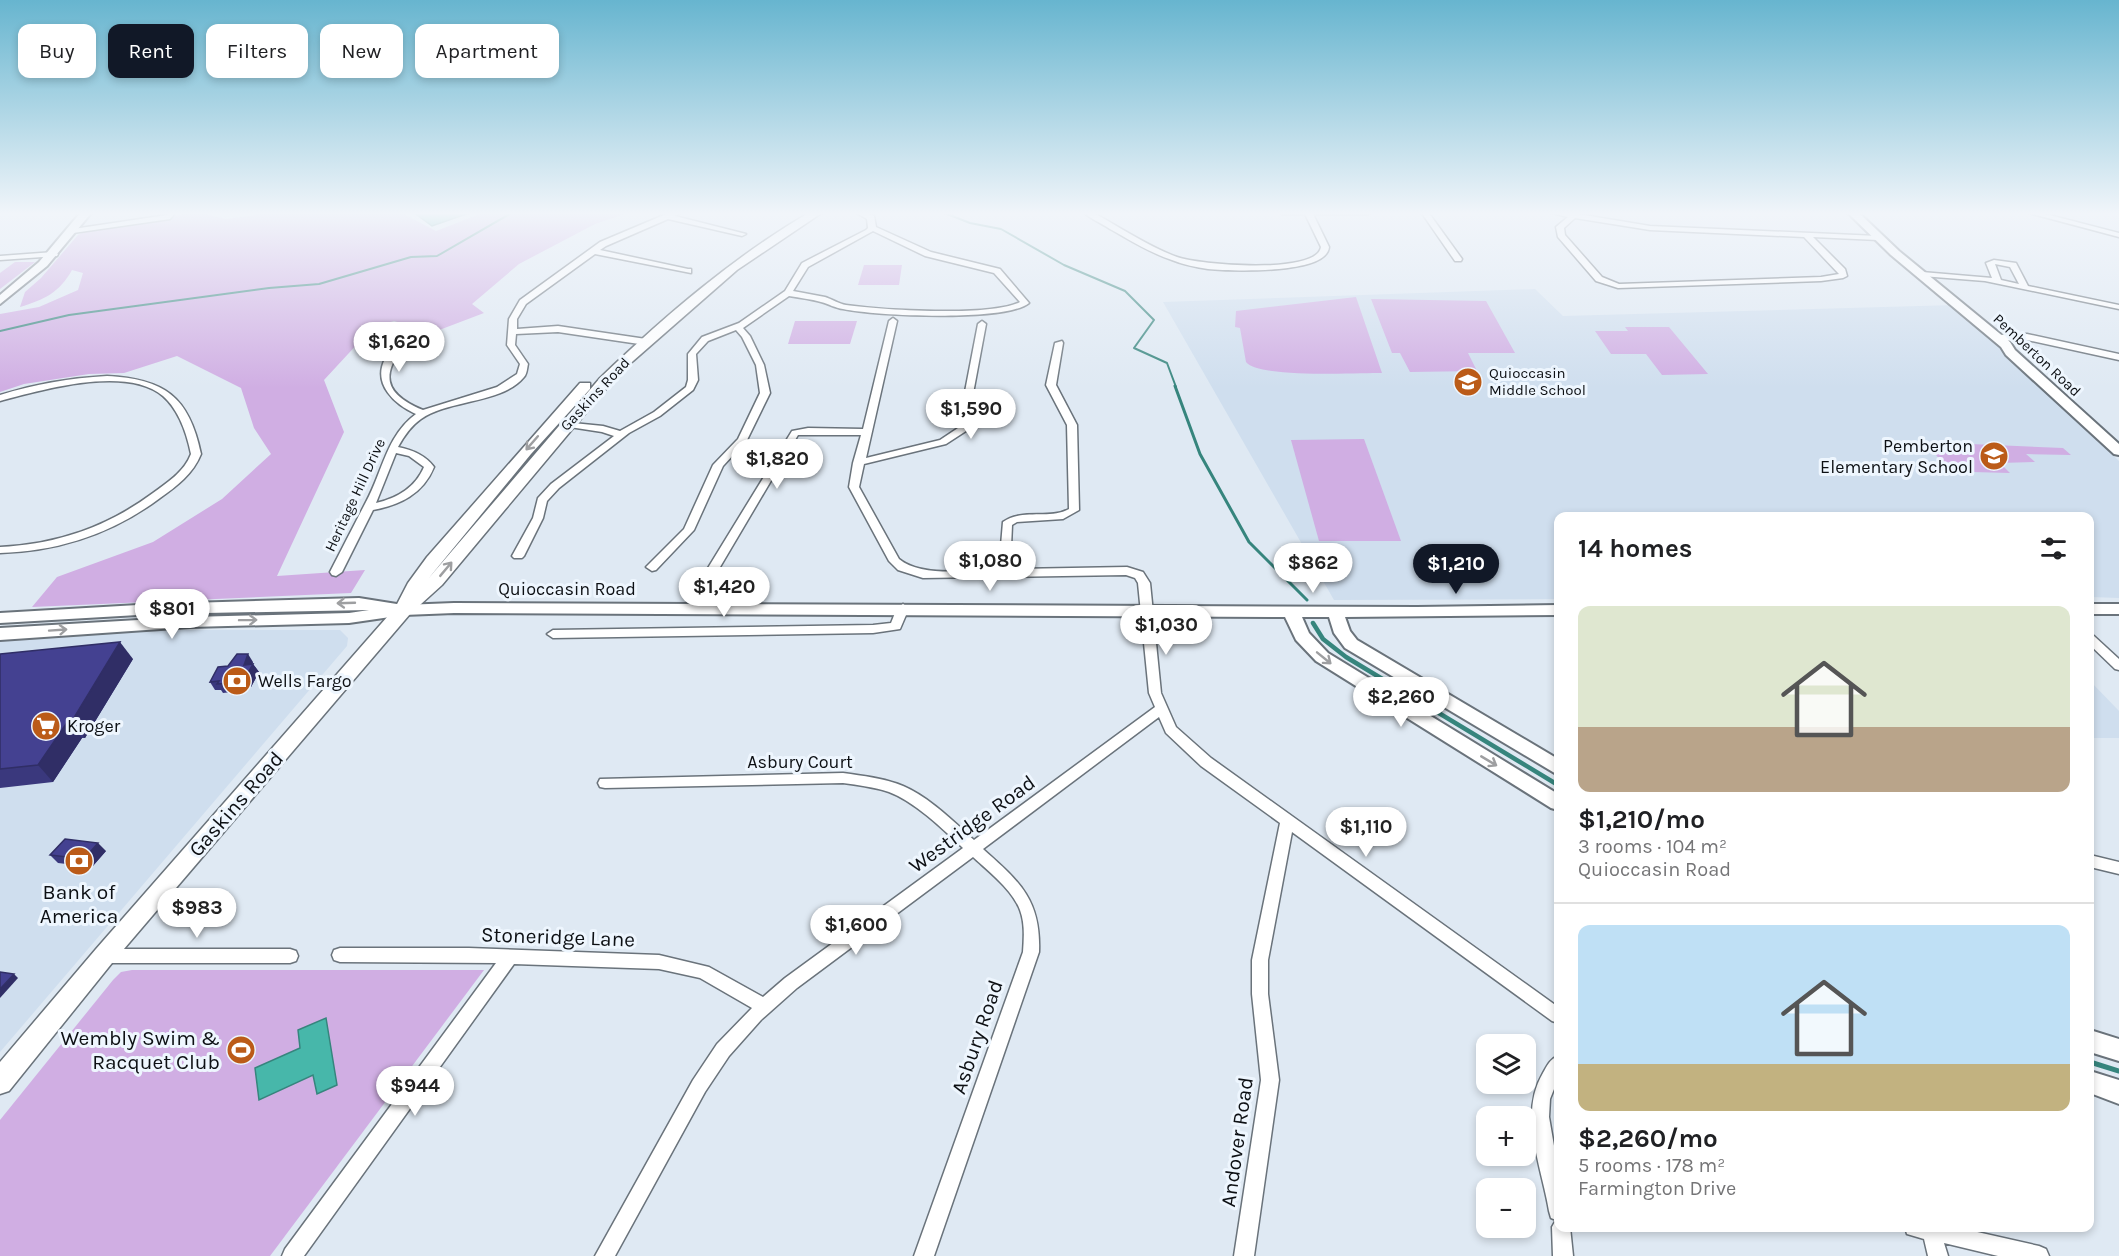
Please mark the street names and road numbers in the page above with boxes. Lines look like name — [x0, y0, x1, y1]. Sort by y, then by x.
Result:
street label: Pemberton Road — [1990, 310, 2084, 400]
street label: Gaskins Road — [556, 354, 634, 434]
street label: Heritage Hill Drive — [321, 436, 389, 554]
street label: Quioccasin Road — [498, 578, 636, 600]
street label: Gaskins Road — [184, 747, 288, 861]
street label: Asbury Court — [747, 751, 853, 773]
street label: Westridge Road — [904, 770, 1040, 878]
street label: Stoneridge Lane — [480, 922, 636, 952]
street label: Asbury Road — [946, 977, 1008, 1097]
street label: Andover Road — [1216, 1076, 1258, 1208]

